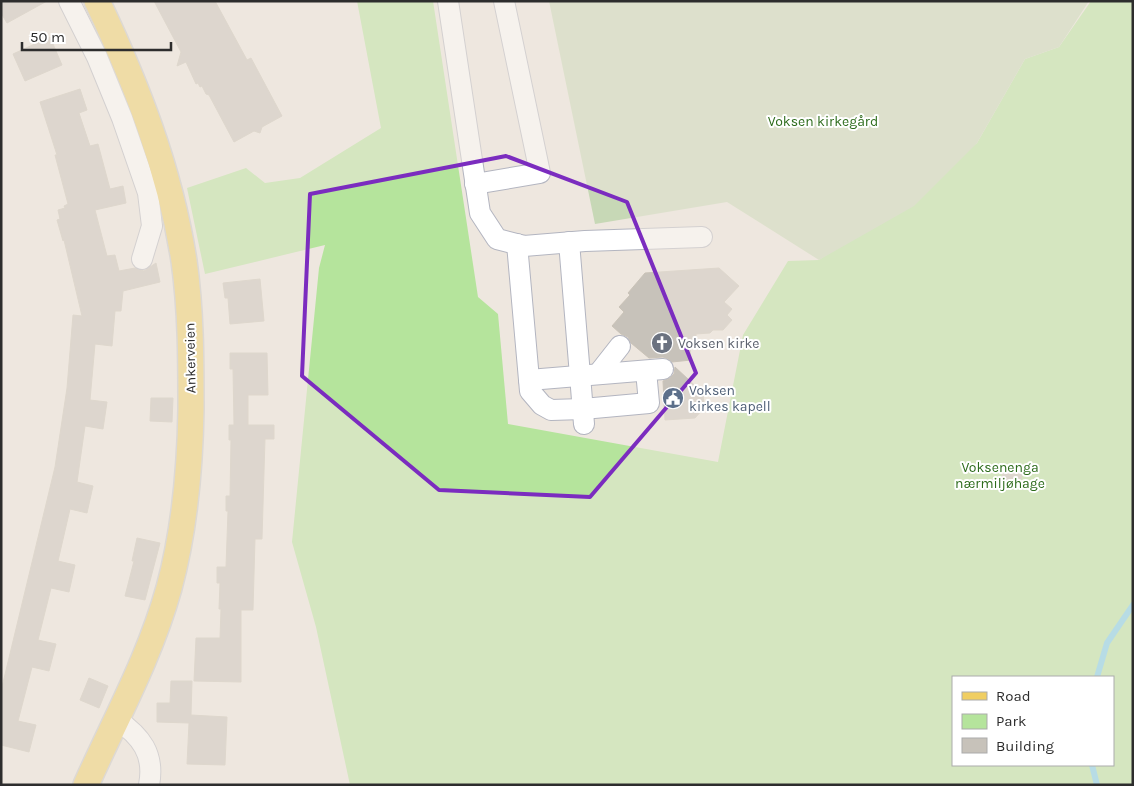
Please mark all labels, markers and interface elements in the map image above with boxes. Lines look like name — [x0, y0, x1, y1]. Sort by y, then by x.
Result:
scale bar — [22, 20, 171, 52]
text: 50 m — [30, 28, 65, 46]
park label: Voksen kirkegård — [768, 113, 878, 130]
street label: Ankerveien — [181, 323, 200, 393]
church icon: Voksen kirke — [650, 331, 674, 355]
place label: Voksen kirke — [678, 335, 760, 352]
place label: Voksen kirkes kapell — [689, 382, 771, 415]
public building icon: Voksen kirkes kapell — [661, 386, 685, 410]
park label: Voksenenga nærmiljøhage — [955, 459, 1045, 492]
legend — [952, 676, 1114, 766]
text: Road — [996, 687, 1031, 705]
text: Park — [996, 712, 1026, 730]
text: Building — [996, 737, 1054, 755]

